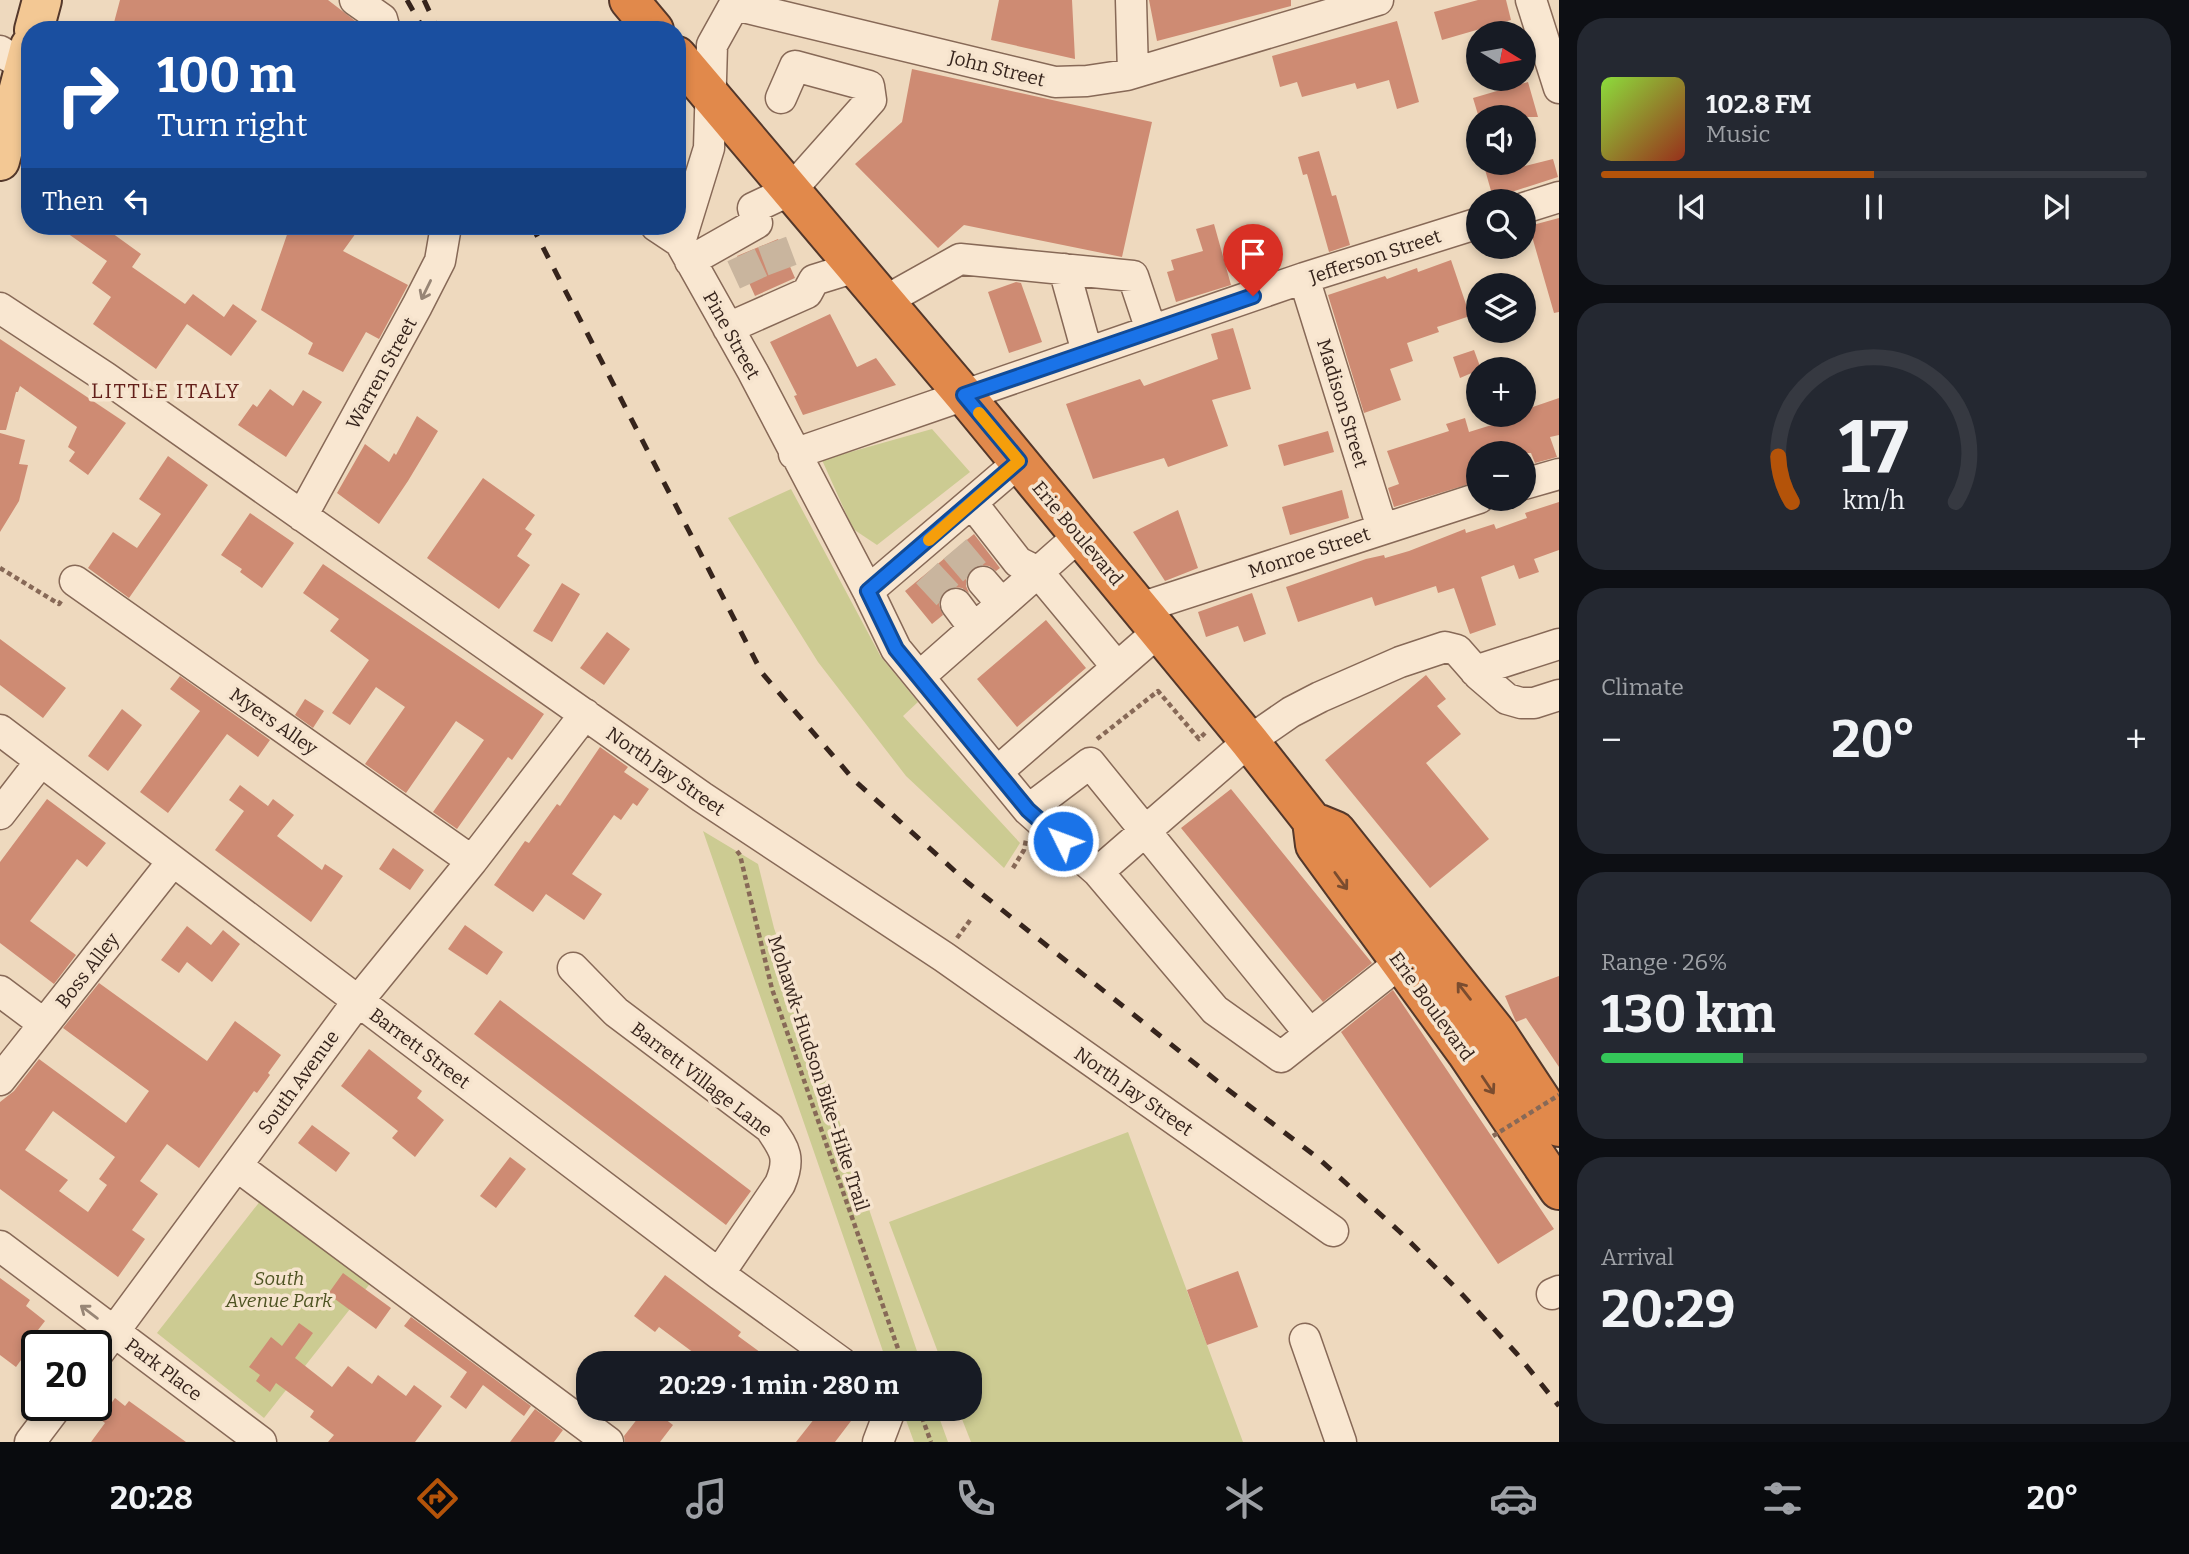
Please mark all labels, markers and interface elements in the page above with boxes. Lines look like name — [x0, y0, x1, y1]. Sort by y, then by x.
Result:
north arrow — [1466, 21, 1536, 91]
map controls — [1466, 21, 1536, 511]
street label: John Street — [945, 45, 1047, 92]
text: 100 m — [157, 46, 296, 105]
icon: right — [42, 49, 133, 140]
text: 102.8 FM — [1706, 89, 1812, 120]
button: sound — [1466, 105, 1536, 175]
text: Turn right — [157, 106, 308, 144]
text: Music — [1706, 120, 1770, 148]
icon: left — [118, 182, 156, 220]
text: Then — [42, 186, 104, 217]
icon: previous — [1673, 188, 1711, 226]
icon: pause — [1855, 188, 1893, 226]
icon: next — [2037, 188, 2075, 226]
button: search — [1466, 189, 1536, 259]
pin — [1223, 224, 1283, 296]
street label: Jefferson Street — [1305, 224, 1444, 289]
icon: arrive — [1234, 235, 1272, 273]
button: layers — [1466, 273, 1536, 343]
one-way arrow — [418, 279, 432, 300]
street label: Pine Street — [698, 287, 765, 383]
street label: Warren Street — [341, 313, 422, 433]
street label: Madison Street — [1312, 336, 1373, 470]
button: + — [1466, 357, 1536, 427]
district label: LITTLE ITALY — [91, 378, 241, 404]
text: 17 — [1839, 405, 1909, 492]
button: − — [1466, 441, 1536, 511]
street label: Erie Boulevard — [1027, 476, 1128, 590]
text: km/h — [1843, 486, 1905, 516]
street label: Monroe Street — [1246, 522, 1373, 583]
text: Climate — [1601, 673, 1684, 701]
street label: Myers Alley — [225, 683, 323, 761]
text: 20° — [1831, 708, 1916, 771]
text: − — [1601, 717, 1622, 763]
text: + — [2125, 717, 2147, 763]
street label: North Jay Street — [602, 722, 730, 821]
position arrow — [1026, 804, 1100, 878]
one-way arrow — [1334, 871, 1348, 890]
street label: Boss Alley — [51, 927, 124, 1013]
street label: Mohawk-Hudson Bike-Hike Trail — [763, 932, 874, 1214]
street label: Erie Boulevard — [1384, 947, 1479, 1065]
text: Range · 26% — [1601, 948, 1728, 976]
one-way arrow — [1456, 982, 1471, 1001]
text: 130 km — [1601, 983, 1776, 1046]
street label: Barrett Street — [365, 1003, 475, 1094]
street label: Barrett Village Lane — [626, 1017, 777, 1142]
street label: South Avenue — [253, 1026, 344, 1139]
street label: North Jay Street — [1070, 1042, 1198, 1141]
one-way arrow — [1481, 1075, 1495, 1094]
text: Arrival — [1601, 1243, 1674, 1271]
park label: South Avenue Park — [225, 1267, 333, 1312]
text: 20:29 — [1601, 1278, 1735, 1341]
one-way arrow — [80, 1305, 99, 1320]
speed limit sign: 20 — [21, 1330, 112, 1421]
street label: Park Place — [121, 1333, 207, 1406]
text: 20:29 · 1 min · 280 m — [659, 1370, 899, 1401]
icon: directions — [413, 1474, 462, 1523]
icon: music — [682, 1474, 731, 1523]
icon: phone — [951, 1474, 1000, 1523]
icon: climate — [1220, 1474, 1269, 1523]
icon: car — [1489, 1474, 1538, 1523]
icon: filters — [1758, 1474, 1807, 1523]
text: 20:28 — [110, 1479, 193, 1517]
text: 20° — [2027, 1479, 2079, 1517]

